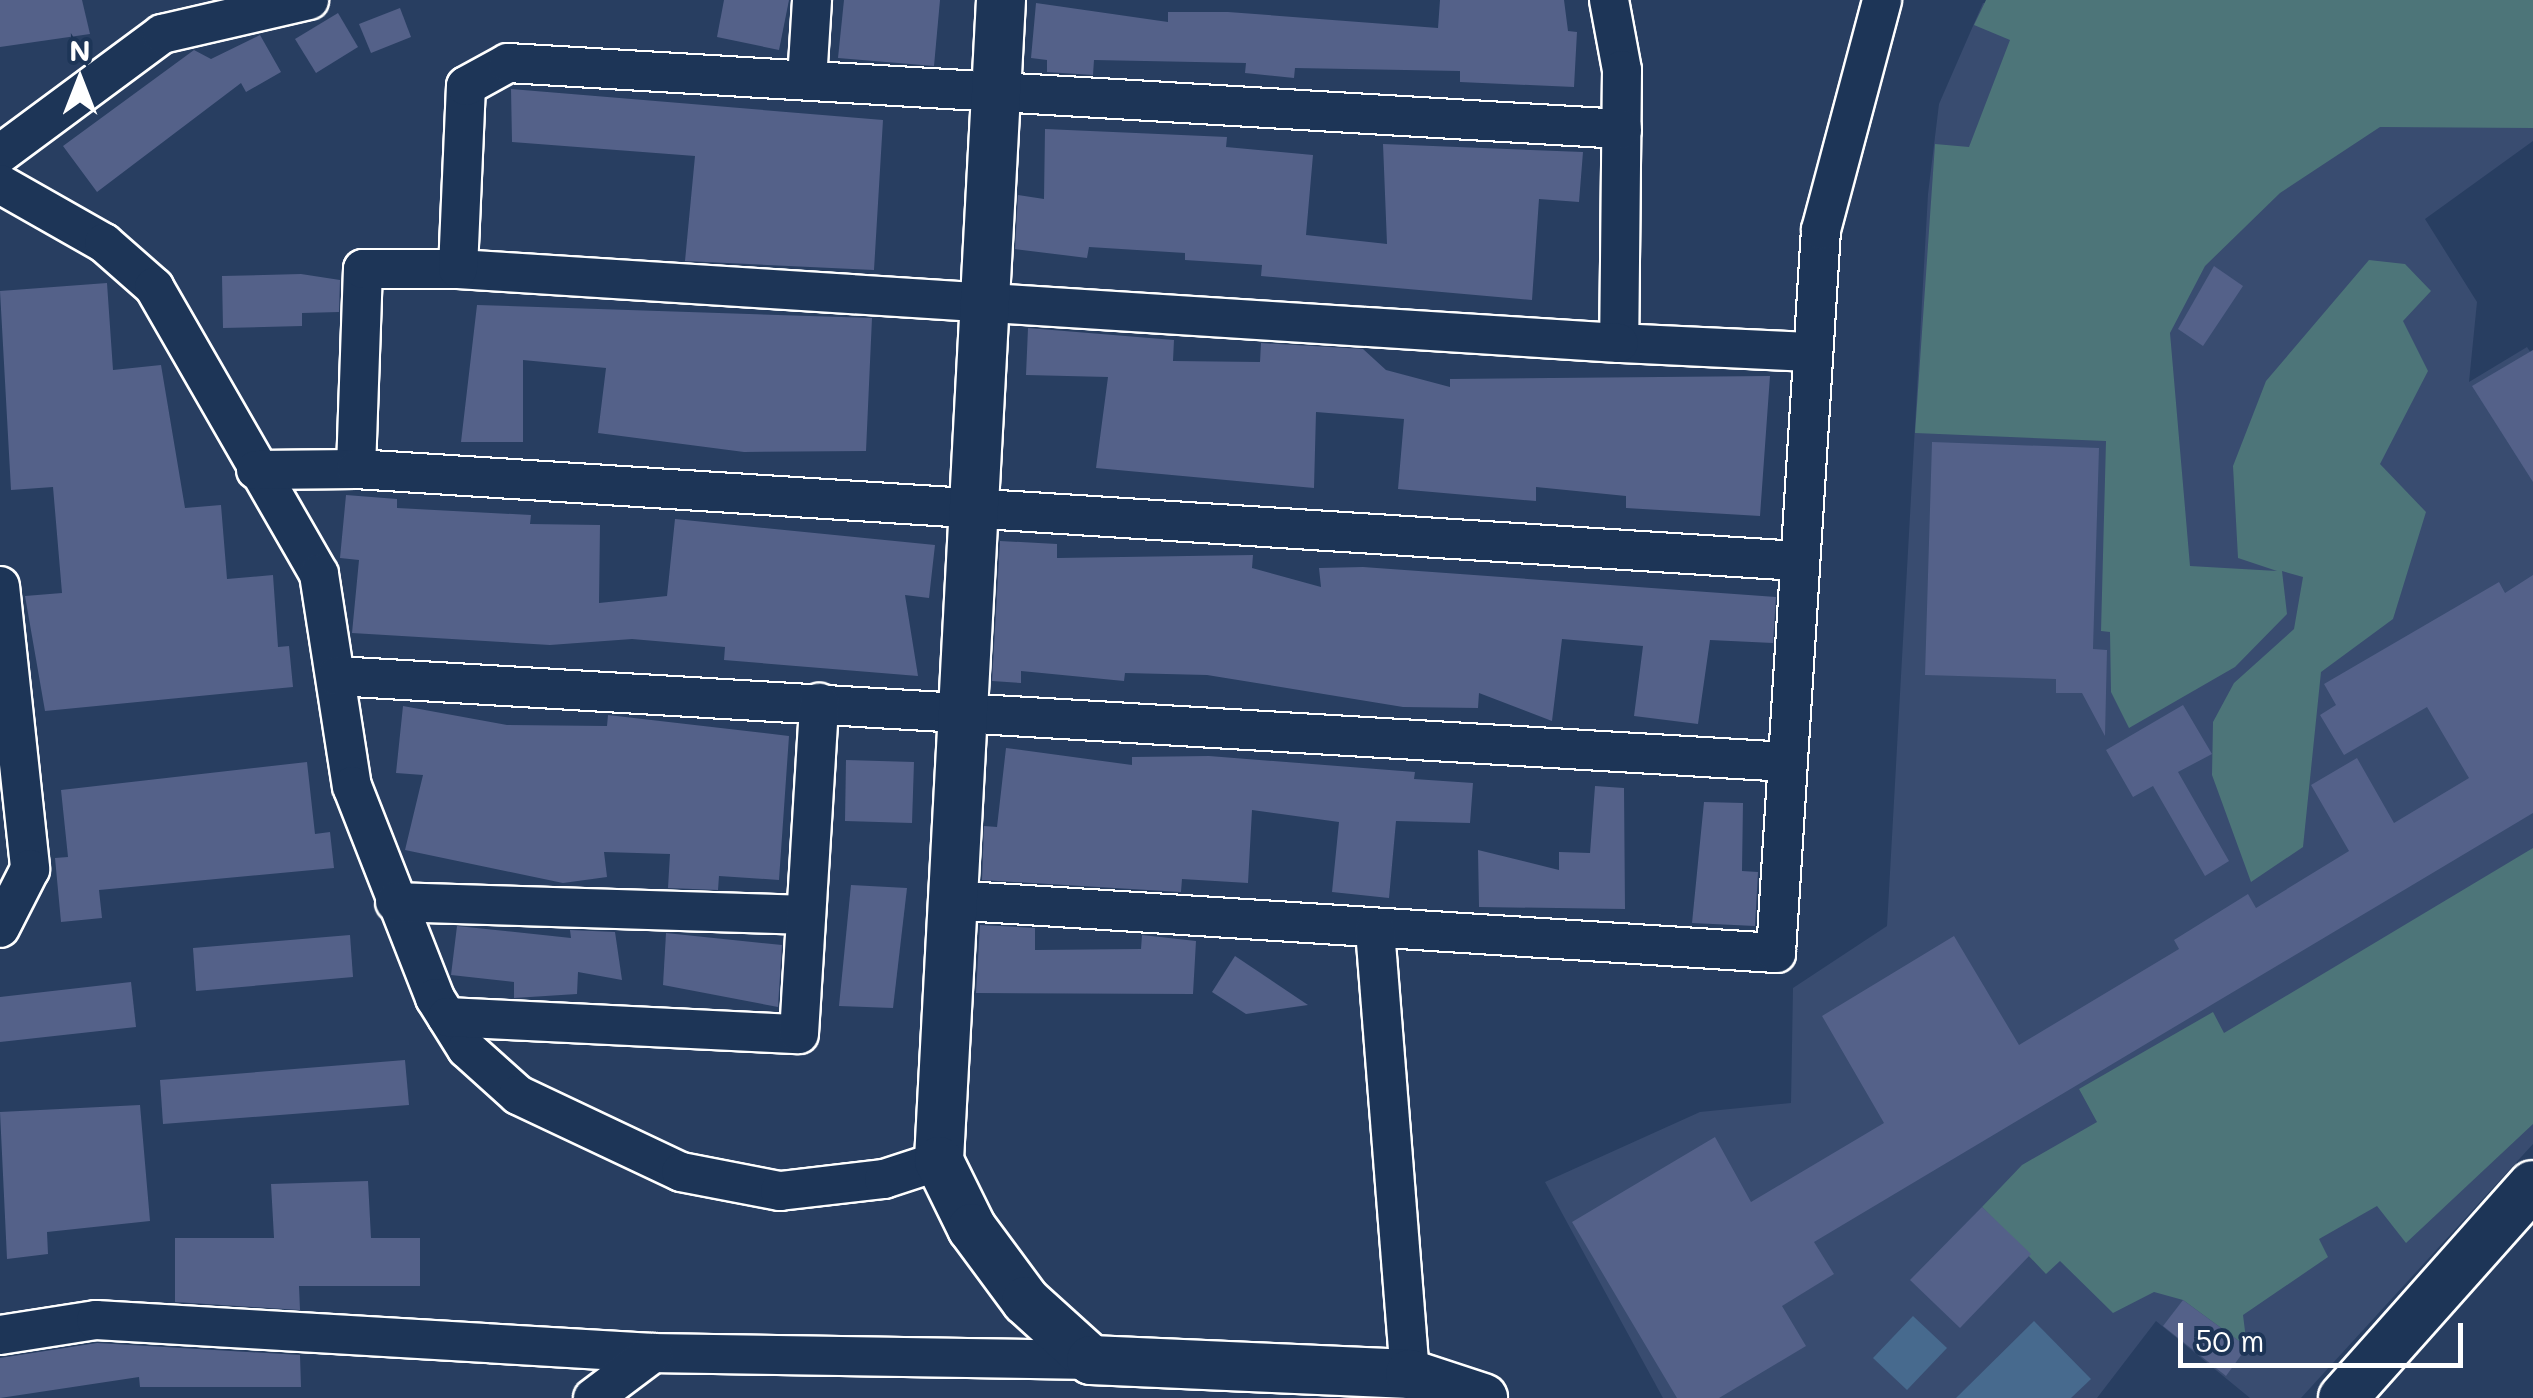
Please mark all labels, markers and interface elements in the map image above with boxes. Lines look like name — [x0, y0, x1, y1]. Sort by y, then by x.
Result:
north arrow — [30, 30, 130, 130]
text: N — [69, 32, 91, 68]
scale bar — [2183, 1303, 2468, 1365]
text: 50 m — [2195, 1320, 2265, 1360]

